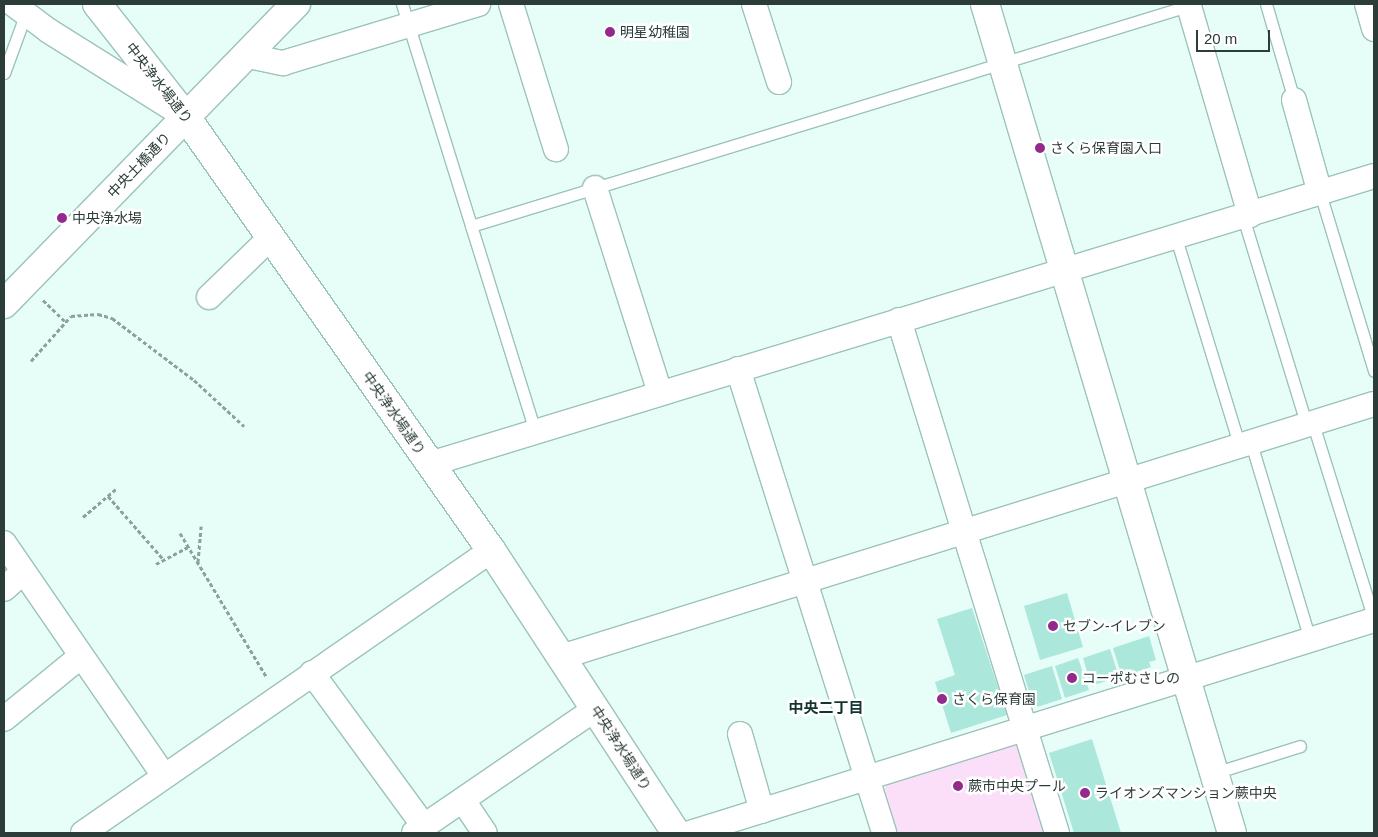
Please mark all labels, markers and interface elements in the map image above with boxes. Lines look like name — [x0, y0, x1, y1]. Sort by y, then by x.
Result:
scale bar — [1198, 20, 1272, 52]
place label: 明星幼稚園 — [620, 24, 690, 40]
marker: 明星幼稚園 — [604, 26, 616, 38]
text: 20 m — [1204, 30, 1237, 47]
street label: 中央浄水場通り — [122, 39, 196, 127]
street label: 中央土橋通り — [104, 129, 174, 201]
place label: さくら保育園入口 — [1050, 140, 1162, 156]
marker: さくら保育園入口 — [1034, 142, 1046, 154]
place label: 中央浄水場 — [72, 210, 142, 226]
marker: 中央浄水場 — [56, 212, 68, 224]
street label: 中央浄水場通り — [359, 368, 429, 458]
place label: セブン-イレブン — [1063, 618, 1166, 634]
marker: セブン-イレブン — [1047, 620, 1059, 632]
place label: コーポむさしの — [1082, 670, 1180, 686]
marker: コーポむさしの — [1066, 672, 1078, 684]
place label: さくら保育園 — [952, 691, 1036, 707]
marker: さくら保育園 — [936, 693, 948, 705]
district label: 中央二丁目 — [789, 699, 863, 717]
street label: 中央浄水場通り — [587, 702, 655, 794]
place label: 蕨市中央プール — [968, 778, 1066, 794]
marker: 蕨市中央プール — [952, 780, 964, 792]
place label: ライオンズマンション蕨中央 — [1095, 785, 1277, 801]
marker: ライオンズマンション蕨中央 — [1079, 787, 1091, 799]

